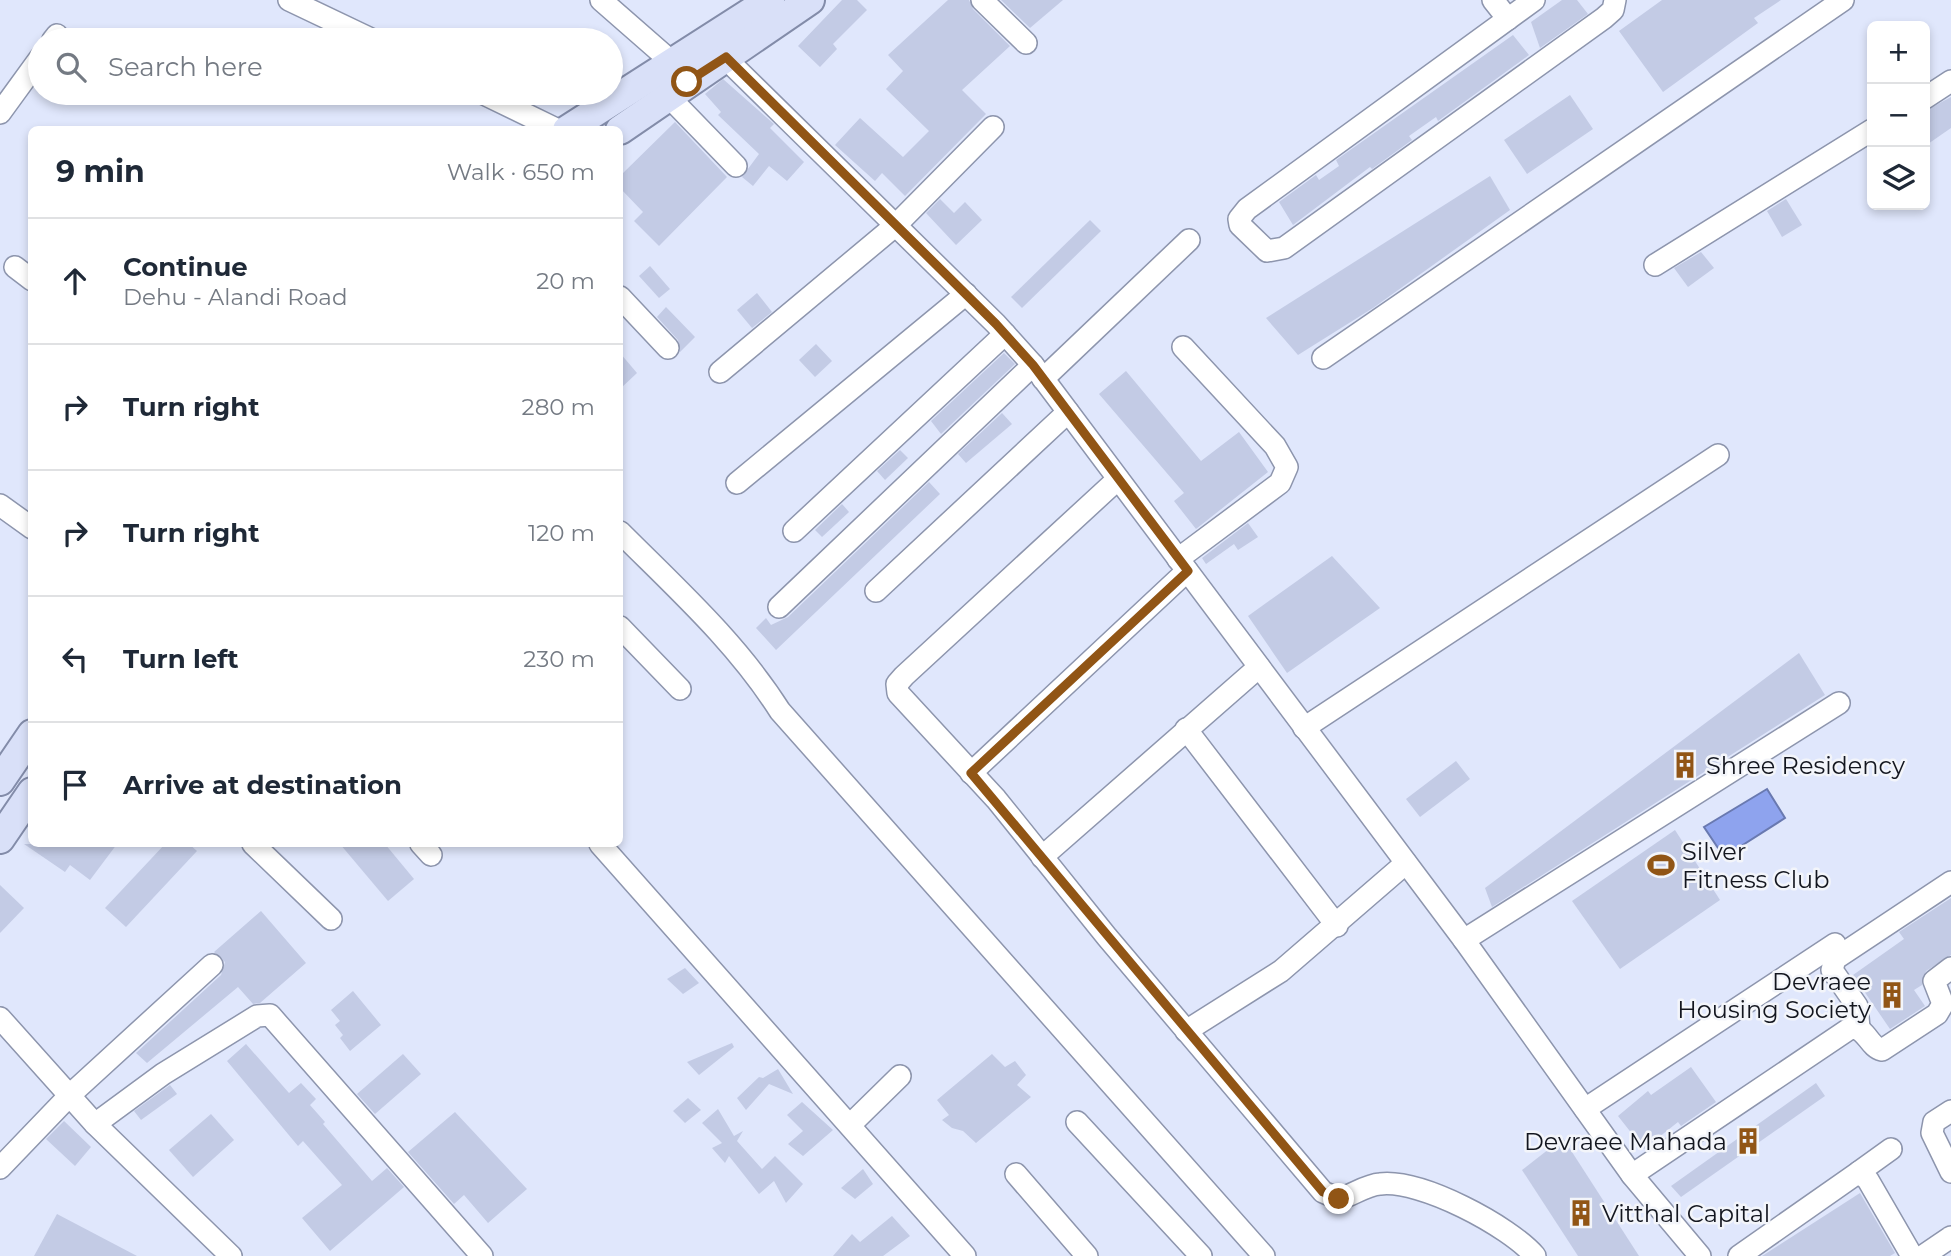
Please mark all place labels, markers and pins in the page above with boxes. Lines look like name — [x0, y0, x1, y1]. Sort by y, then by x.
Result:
building icon: Shree Residency — [1670, 750, 1700, 780]
place label: Shree Residency — [1706, 751, 1905, 780]
place label: Silver Fitness Club — [1682, 837, 1830, 894]
sports icon: Silver Fitness Club — [1646, 850, 1676, 880]
place label: Devraee Housing Society — [1677, 967, 1871, 1024]
building icon: Devraee Housing Society — [1877, 980, 1907, 1010]
building icon: Devraee Mahada — [1733, 1126, 1763, 1156]
place label: Devraee Mahada — [1524, 1127, 1727, 1156]
building icon: Vitthal Capital — [1566, 1198, 1596, 1228]
place label: Vitthal Capital — [1602, 1199, 1770, 1228]

